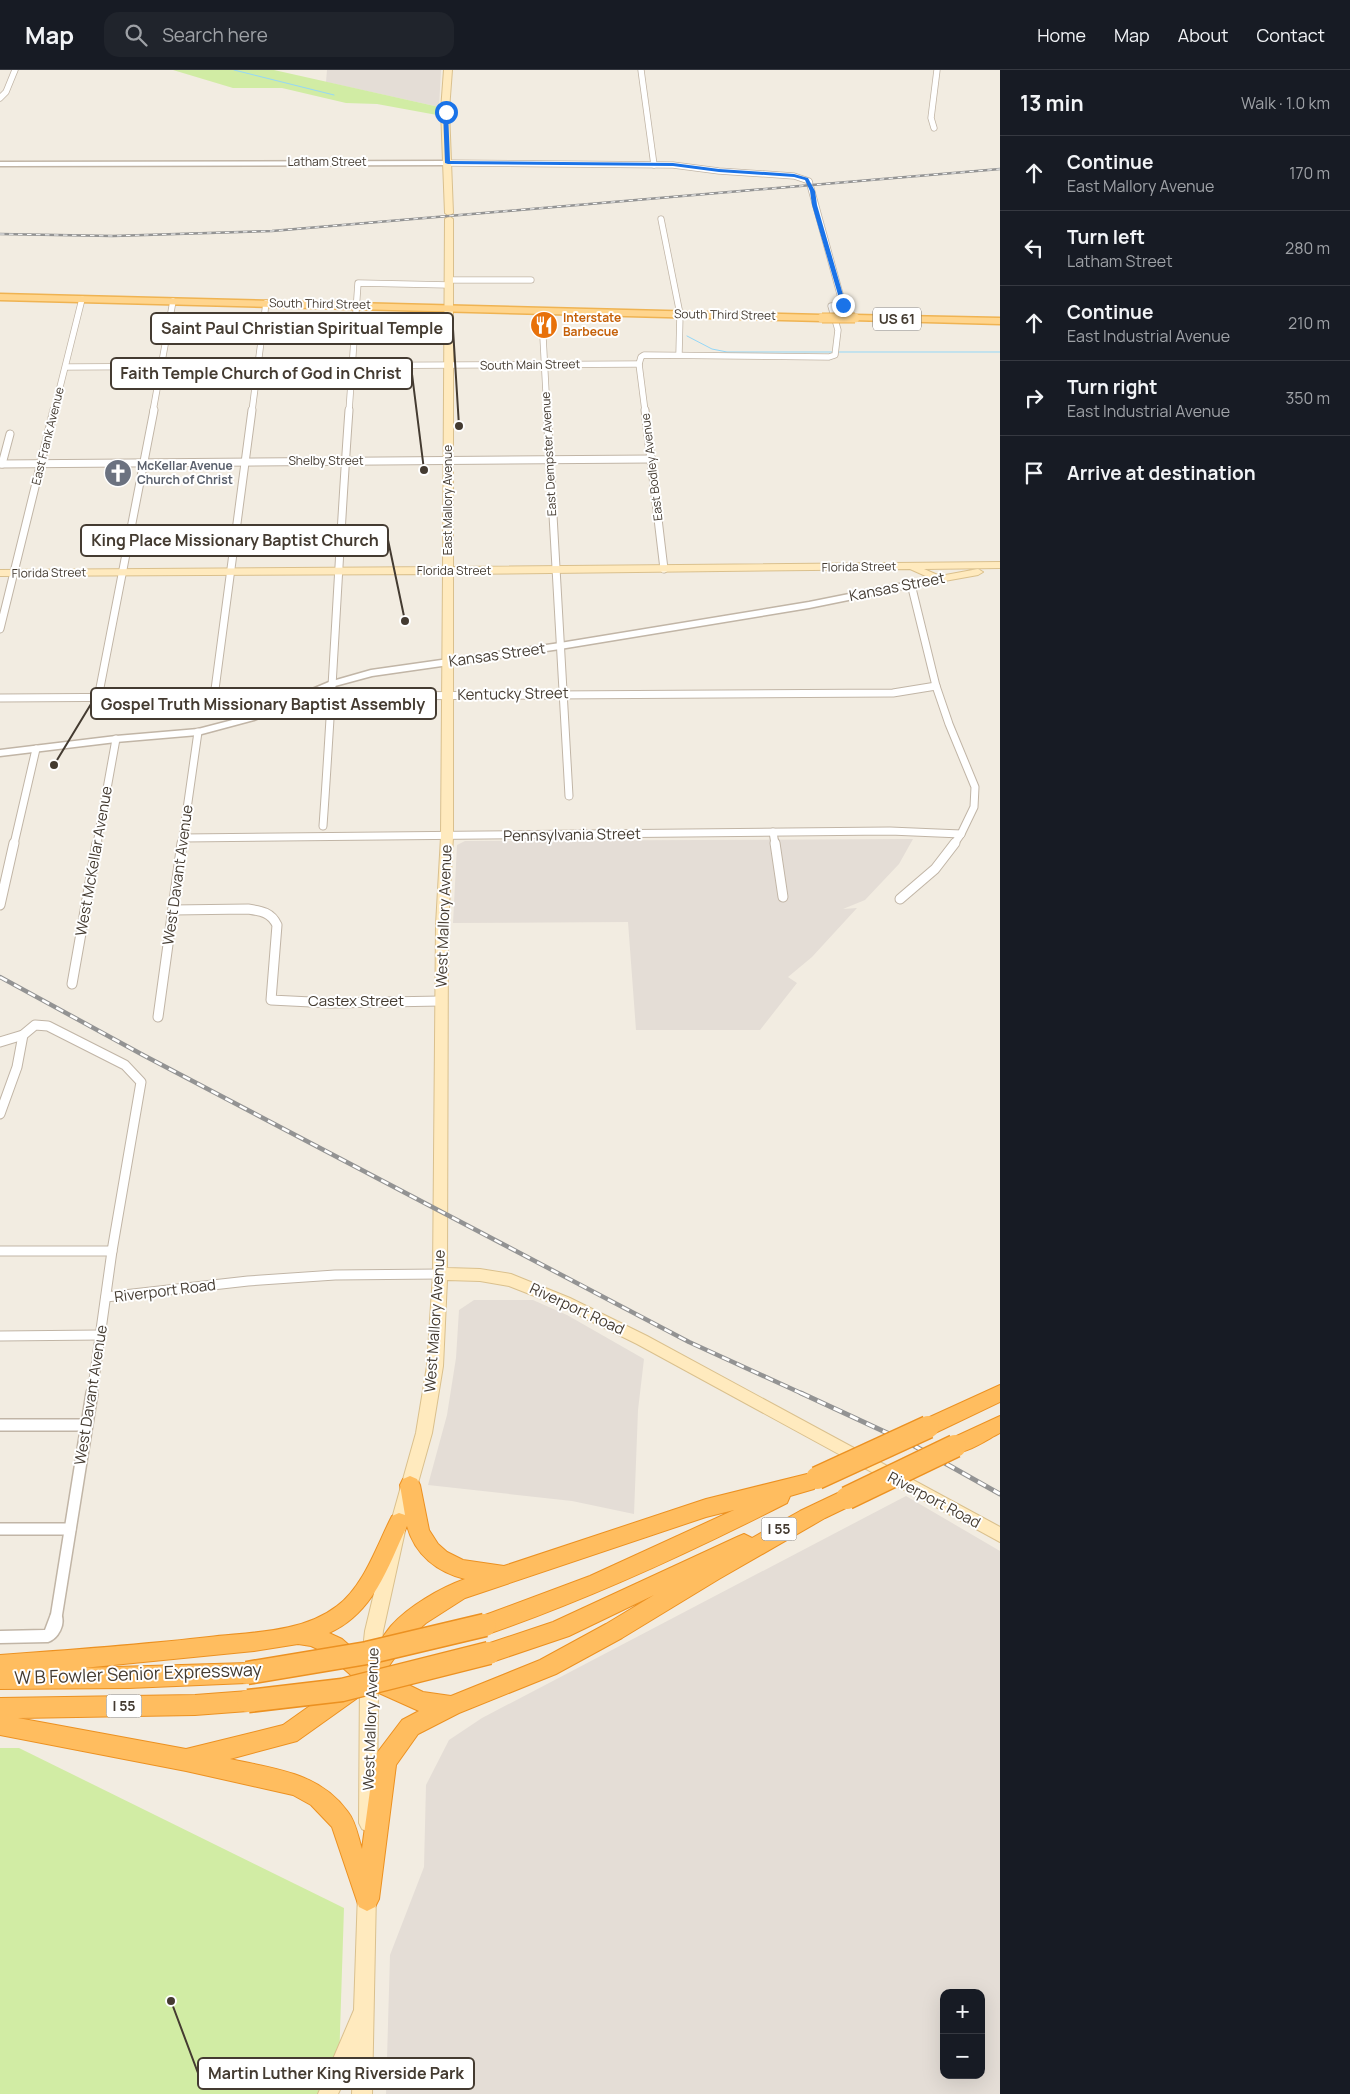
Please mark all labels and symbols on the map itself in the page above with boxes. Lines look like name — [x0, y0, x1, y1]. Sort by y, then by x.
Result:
route start — [435, 101, 458, 124]
street label: Latham Street — [287, 153, 367, 170]
street label: South Third Street — [269, 294, 371, 313]
route end — [832, 294, 855, 317]
street label: South Third Street — [674, 305, 776, 324]
road number: US 61 — [873, 308, 921, 330]
place label: Interstate Barbecue — [563, 309, 621, 340]
restaurant icon: Interstate Barbecue — [529, 310, 559, 340]
callout: Saint Paul Christian Spiritual Temple — [151, 313, 453, 344]
text: Saint Paul Christian Spiritual Temple — [161, 317, 443, 339]
street label: South Main Street — [480, 355, 580, 374]
callout: Faith Temple Church of God in Christ — [111, 358, 412, 389]
text: Faith Temple Church of God in Christ — [120, 362, 402, 384]
street label: East Frank Avenue — [27, 385, 68, 487]
street label: East Dempster Avenue — [537, 391, 560, 517]
street label: East Bodley Avenue — [636, 412, 667, 522]
street label: East Mallory Avenue — [439, 445, 456, 555]
street label: Shelby Street — [288, 452, 364, 469]
place label: McKellar Avenue Church of Christ — [137, 457, 233, 488]
church icon: McKellar Avenue Church of Christ — [103, 458, 133, 488]
callout: King Place Missionary Baptist Church — [81, 525, 388, 556]
text: King Place Missionary Baptist Church — [91, 529, 379, 551]
street label: Florida Street — [822, 557, 897, 576]
street label: Florida Street — [417, 562, 491, 579]
street label: Florida Street — [12, 563, 87, 582]
street label: Kansas Street — [847, 567, 947, 606]
street label: Kansas Street — [447, 637, 547, 672]
street label: Kentucky Street — [457, 682, 569, 705]
callout: Gospel Truth Missionary Baptist Assembly — [91, 688, 436, 719]
text: Gospel Truth Missionary Baptist Assembly — [101, 693, 425, 715]
street label: West McKellar Avenue — [70, 784, 117, 938]
street label: West Davant Avenue — [157, 803, 198, 947]
street label: Pennsylvania Street — [503, 823, 641, 846]
street label: West Mallory Avenue — [431, 844, 457, 988]
street label: Castex Street — [308, 990, 404, 1011]
street label: West Mallory Avenue — [419, 1249, 450, 1393]
street label: Riverport Road — [113, 1274, 217, 1307]
street label: Riverport Road — [526, 1277, 628, 1340]
street label: West Davant Avenue — [69, 1323, 112, 1467]
street label: Riverport Road — [884, 1466, 984, 1533]
road number: I 55 — [762, 1518, 796, 1540]
street label: West Mallory Avenue — [358, 1647, 384, 1791]
street label: W B Fowler Senior Expressway — [14, 1657, 263, 1689]
road number: I 55 — [106, 1694, 142, 1718]
callout: Martin Luther King Riverside Park — [198, 2058, 474, 2089]
text: Martin Luther King Riverside Park — [208, 2062, 464, 2084]

